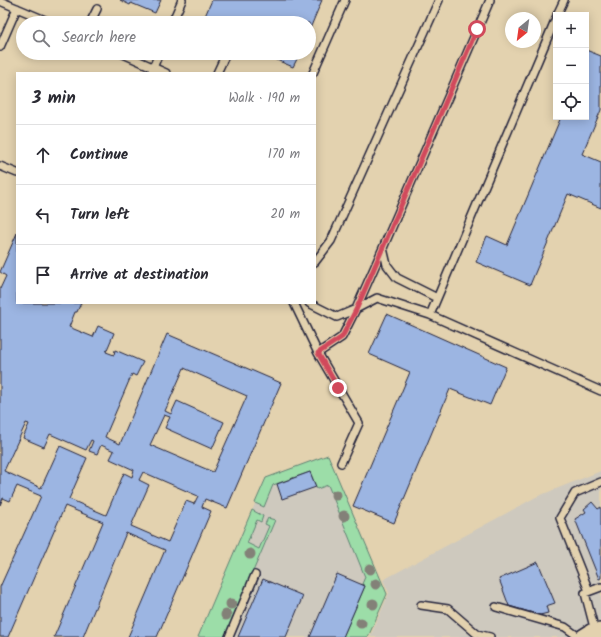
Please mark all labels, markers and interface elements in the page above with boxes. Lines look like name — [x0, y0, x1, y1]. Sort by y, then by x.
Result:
north arrow — [505, 12, 541, 48]
map controls — [553, 12, 589, 120]
button: + — [553, 12, 589, 48]
search box — [16, 16, 316, 60]
route start — [468, 20, 486, 38]
text: Search here — [62, 26, 136, 50]
icon: search — [30, 27, 52, 49]
button: − — [553, 48, 589, 84]
button: locate — [553, 84, 589, 120]
text: 3 min — [32, 85, 76, 112]
text: Walk · 190 m — [228, 88, 300, 109]
text: Continue — [70, 143, 128, 167]
icon: ahead — [32, 144, 54, 166]
text: 170 m — [268, 144, 300, 165]
text: Turn left — [70, 203, 130, 227]
icon: left — [32, 204, 54, 226]
text: 20 m — [270, 204, 300, 225]
text: Arrive at destination — [70, 263, 209, 287]
icon: arrive — [32, 264, 54, 286]
route end — [329, 379, 347, 397]

